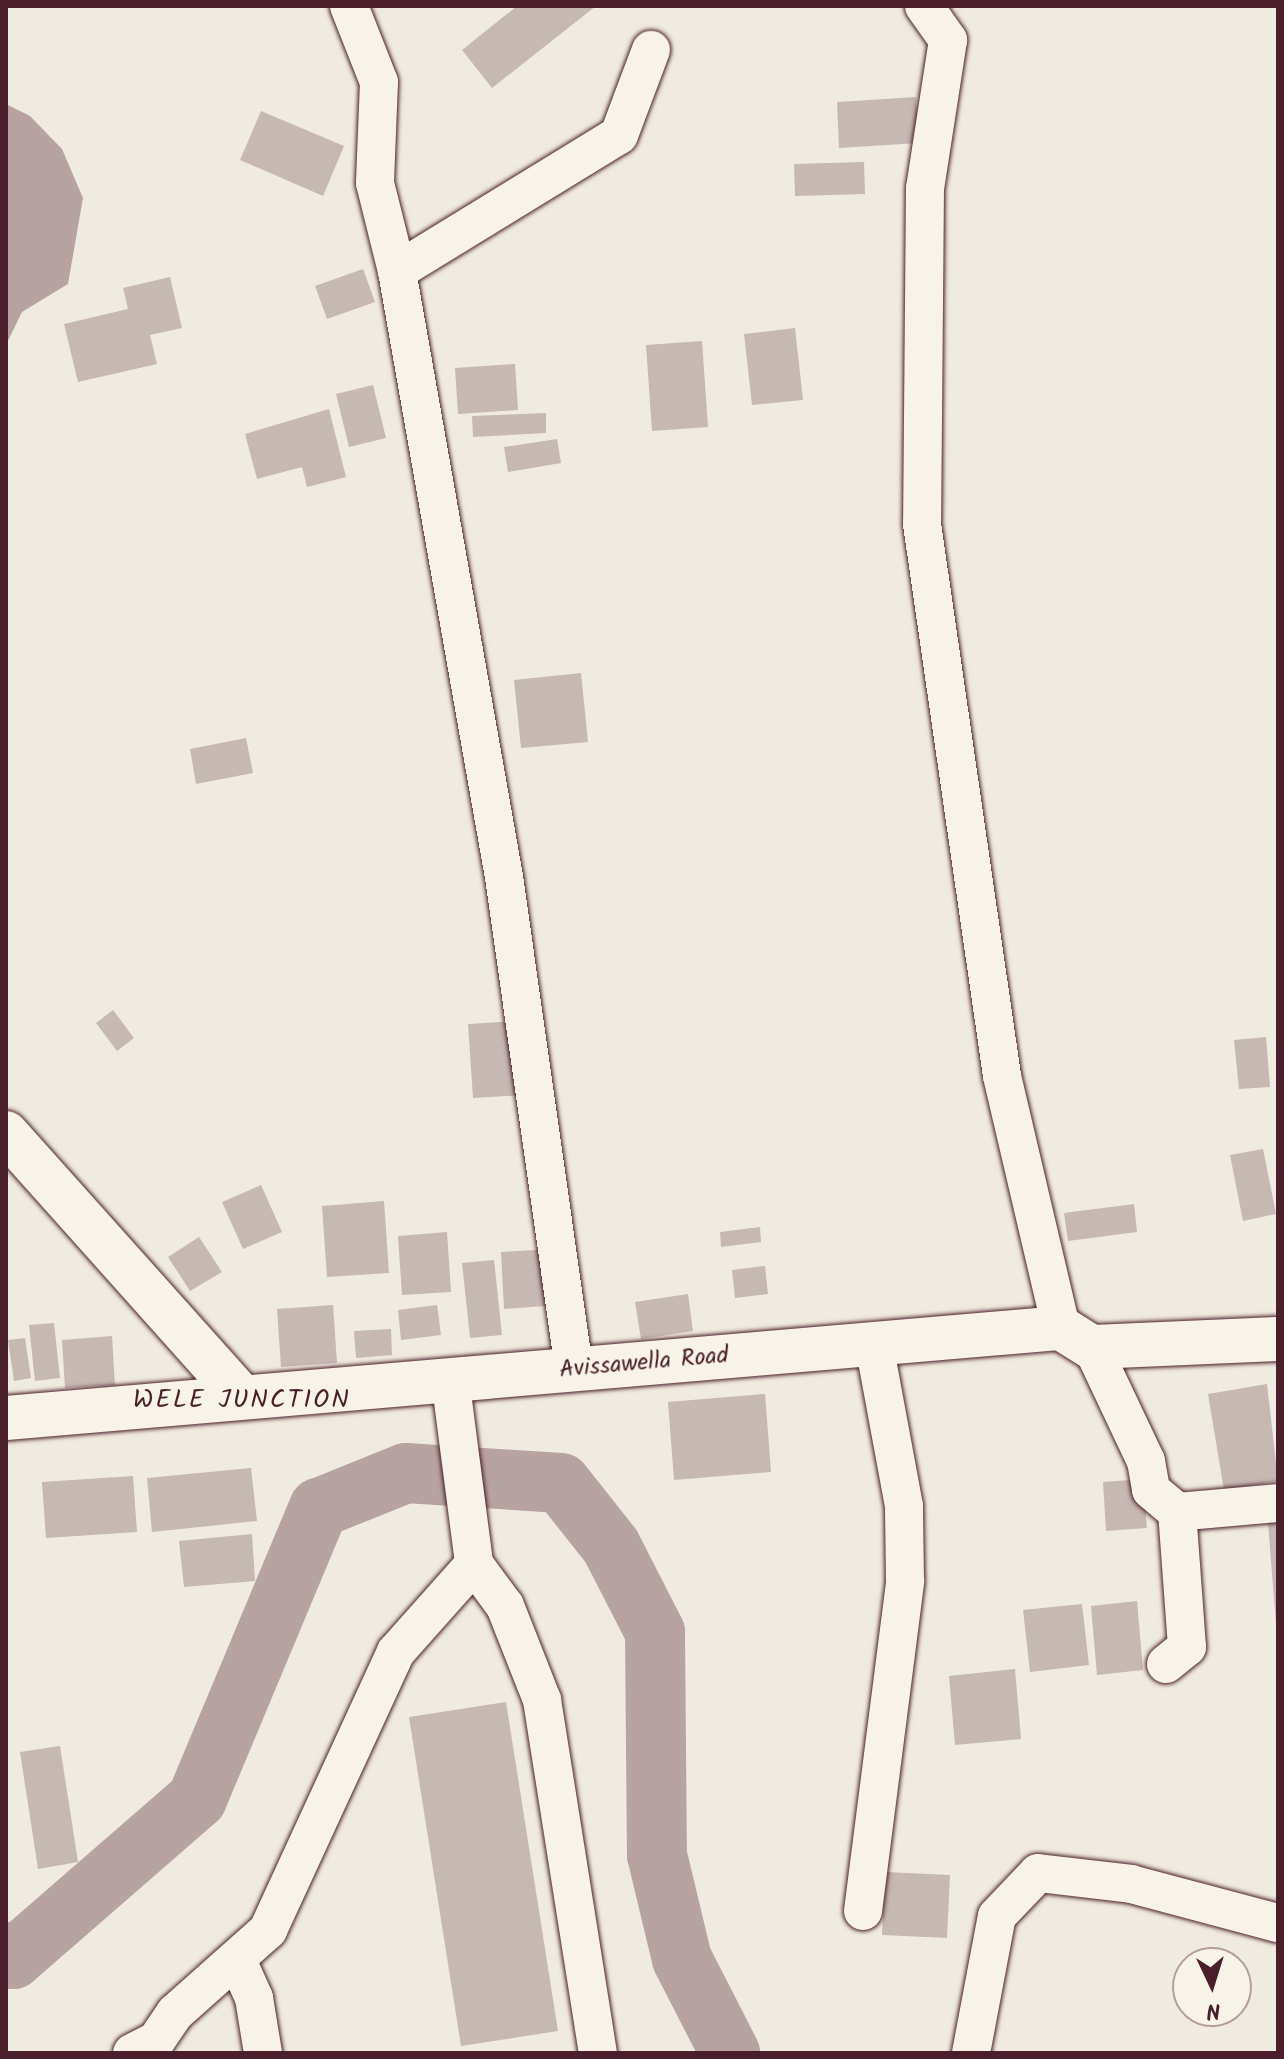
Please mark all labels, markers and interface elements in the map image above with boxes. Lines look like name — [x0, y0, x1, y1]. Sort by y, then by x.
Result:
street label: Avissawella Road — [558, 1341, 730, 1385]
district label: WELE JUNCTION — [133, 1385, 351, 1417]
north arrow — [1172, 1947, 1252, 2027]
text: N — [1205, 1992, 1222, 2027]

